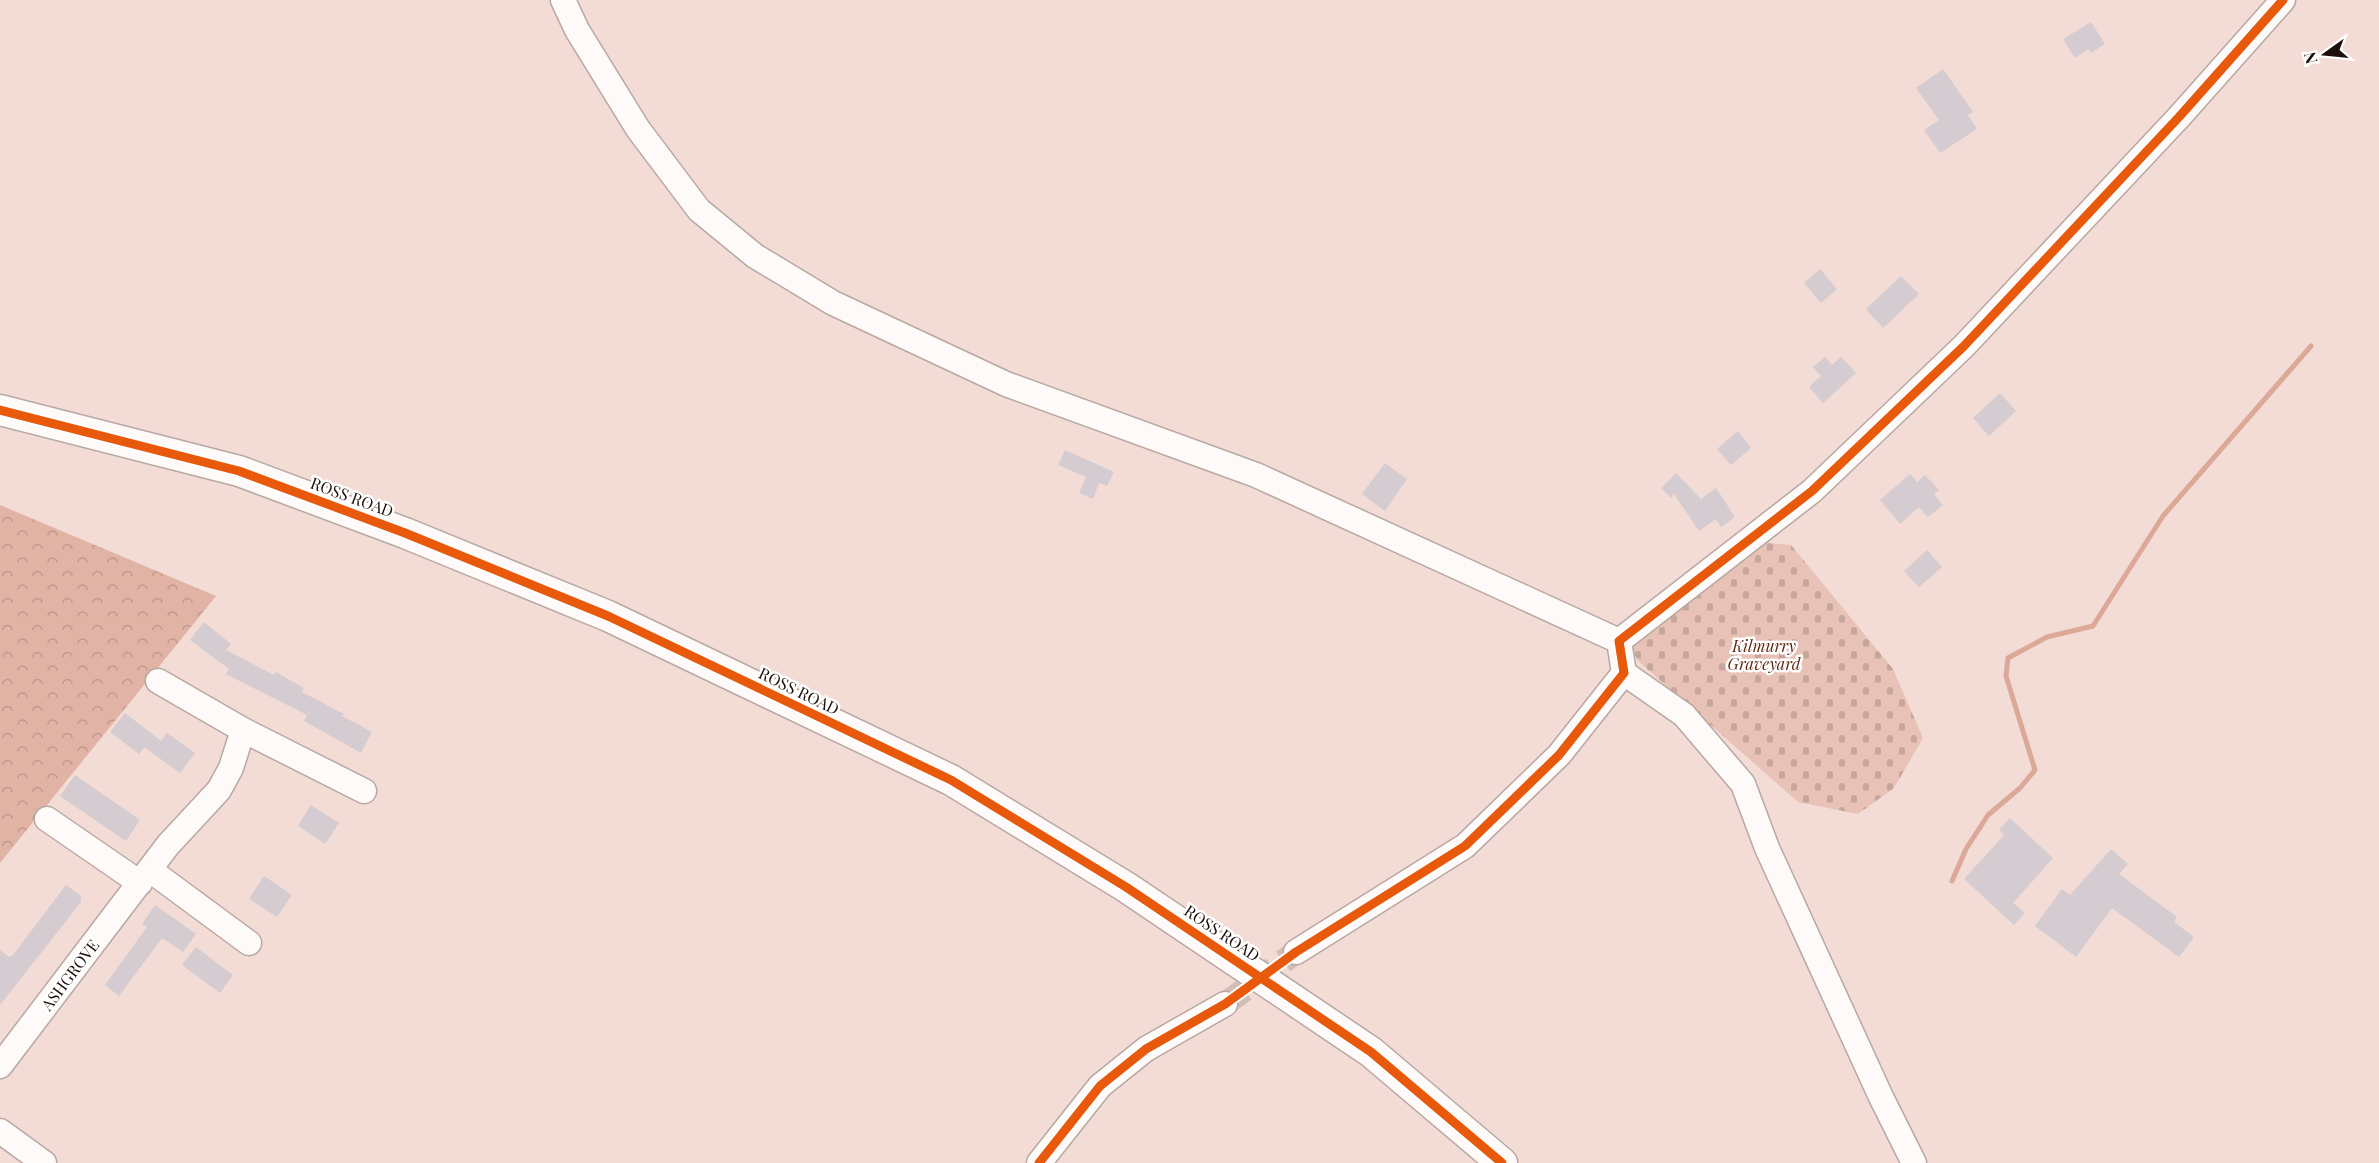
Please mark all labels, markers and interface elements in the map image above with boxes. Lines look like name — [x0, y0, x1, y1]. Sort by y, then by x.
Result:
north arrow — [2295, 24, 2355, 84]
text: N — [2298, 49, 2322, 66]
street label: ROSS ROAD — [308, 472, 397, 521]
park label: Kilmurry Graveyard — [1728, 635, 1802, 674]
street label: ROSS ROAD — [756, 662, 843, 719]
street label: ROSS ROAD — [1180, 900, 1264, 966]
street label: ASHGROVE — [35, 935, 103, 1015]

